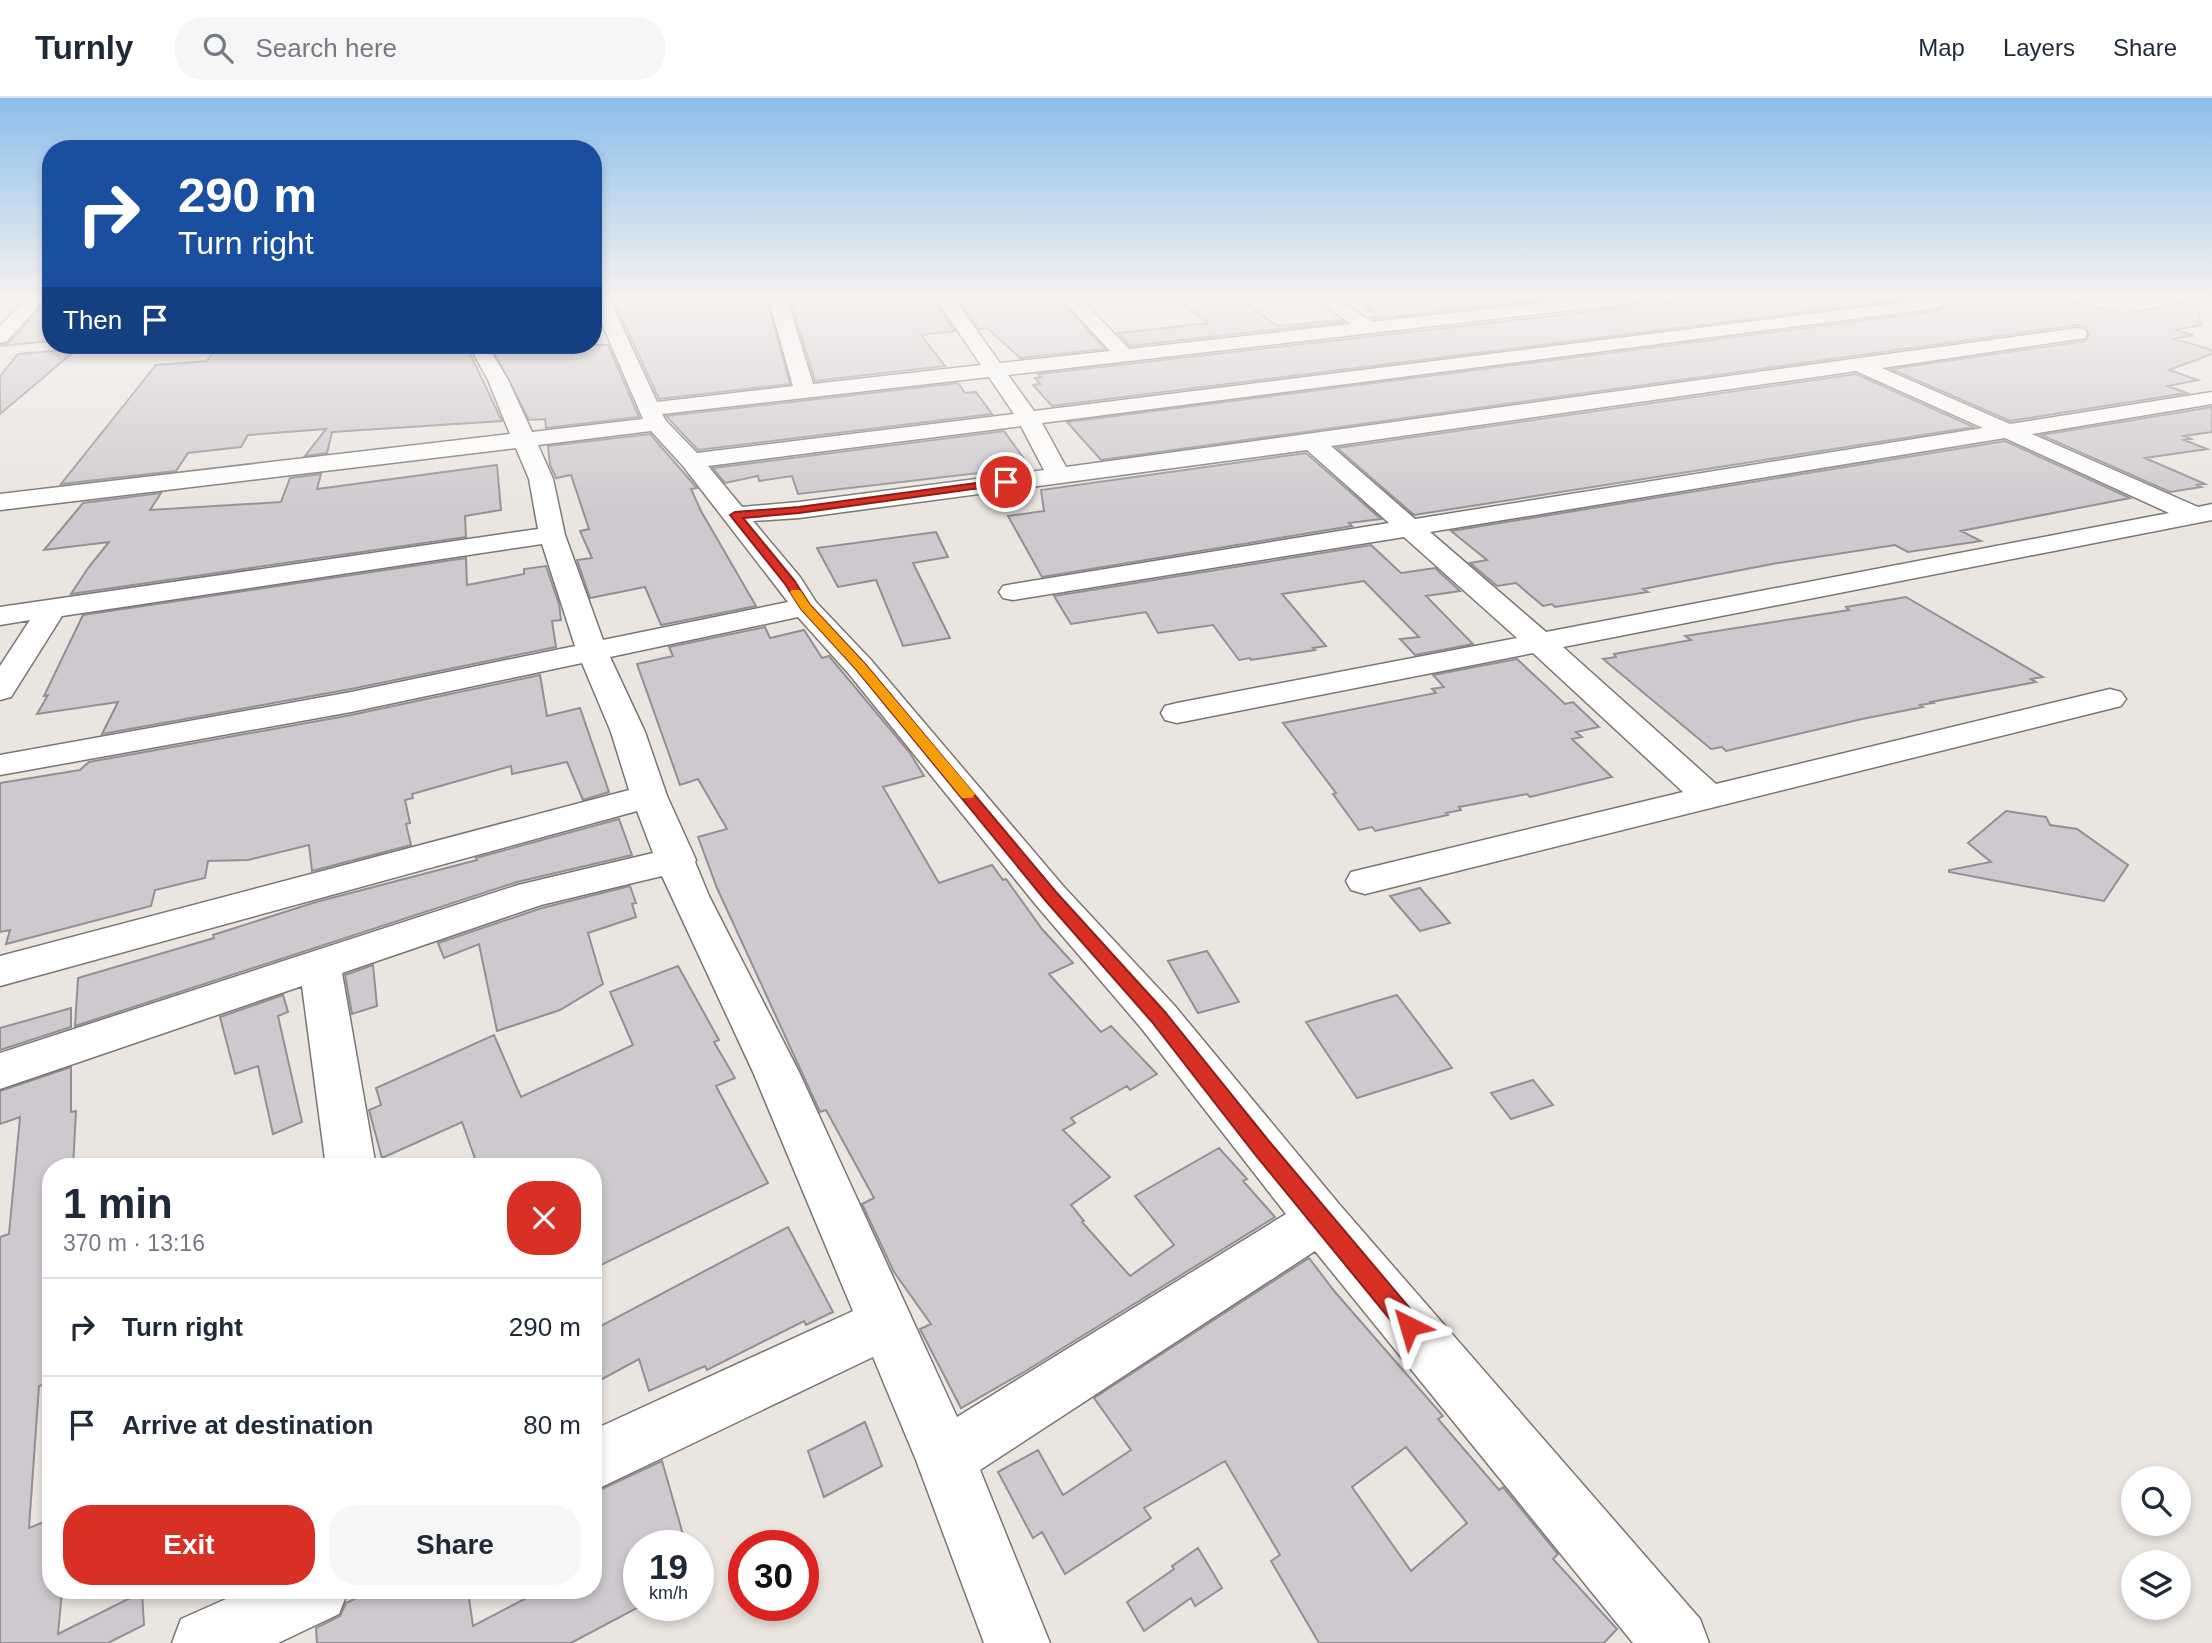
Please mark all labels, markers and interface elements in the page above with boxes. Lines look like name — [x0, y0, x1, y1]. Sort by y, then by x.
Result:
search box — [175, 17, 665, 80]
text: Turnly — [35, 29, 133, 66]
icon: search — [199, 29, 237, 67]
text: Search here — [255, 33, 397, 63]
text: Map — [1918, 34, 1965, 61]
text: Layers — [2003, 34, 2075, 61]
text: Share — [2113, 34, 2177, 61]
icon: right — [63, 168, 154, 259]
text: 290 m — [178, 168, 317, 222]
text: Turn right — [178, 225, 314, 261]
icon: arrive — [136, 301, 174, 339]
text: Then — [63, 305, 122, 335]
pin — [976, 452, 1036, 512]
icon: arrive — [987, 463, 1025, 501]
text: 1 min — [63, 1180, 173, 1227]
button: close — [507, 1181, 581, 1255]
text: 370 m · 13:16 — [63, 1230, 205, 1256]
position arrow — [1372, 1289, 1446, 1363]
icon: right — [63, 1308, 101, 1346]
text: Turn right — [122, 1312, 243, 1342]
text: 290 m — [509, 1312, 581, 1342]
icon: arrive — [63, 1406, 101, 1444]
text: Arrive at destination — [122, 1410, 373, 1440]
text: 80 m — [523, 1410, 581, 1440]
map controls — [2121, 1466, 2191, 1620]
button: search — [2121, 1466, 2191, 1536]
button: Exit — [63, 1505, 315, 1585]
button: Share — [329, 1505, 581, 1585]
speed limit sign: 30 — [728, 1530, 819, 1621]
text: 19 — [649, 1547, 688, 1586]
button: layers — [2121, 1550, 2191, 1620]
text: km/h — [649, 1583, 688, 1603]

